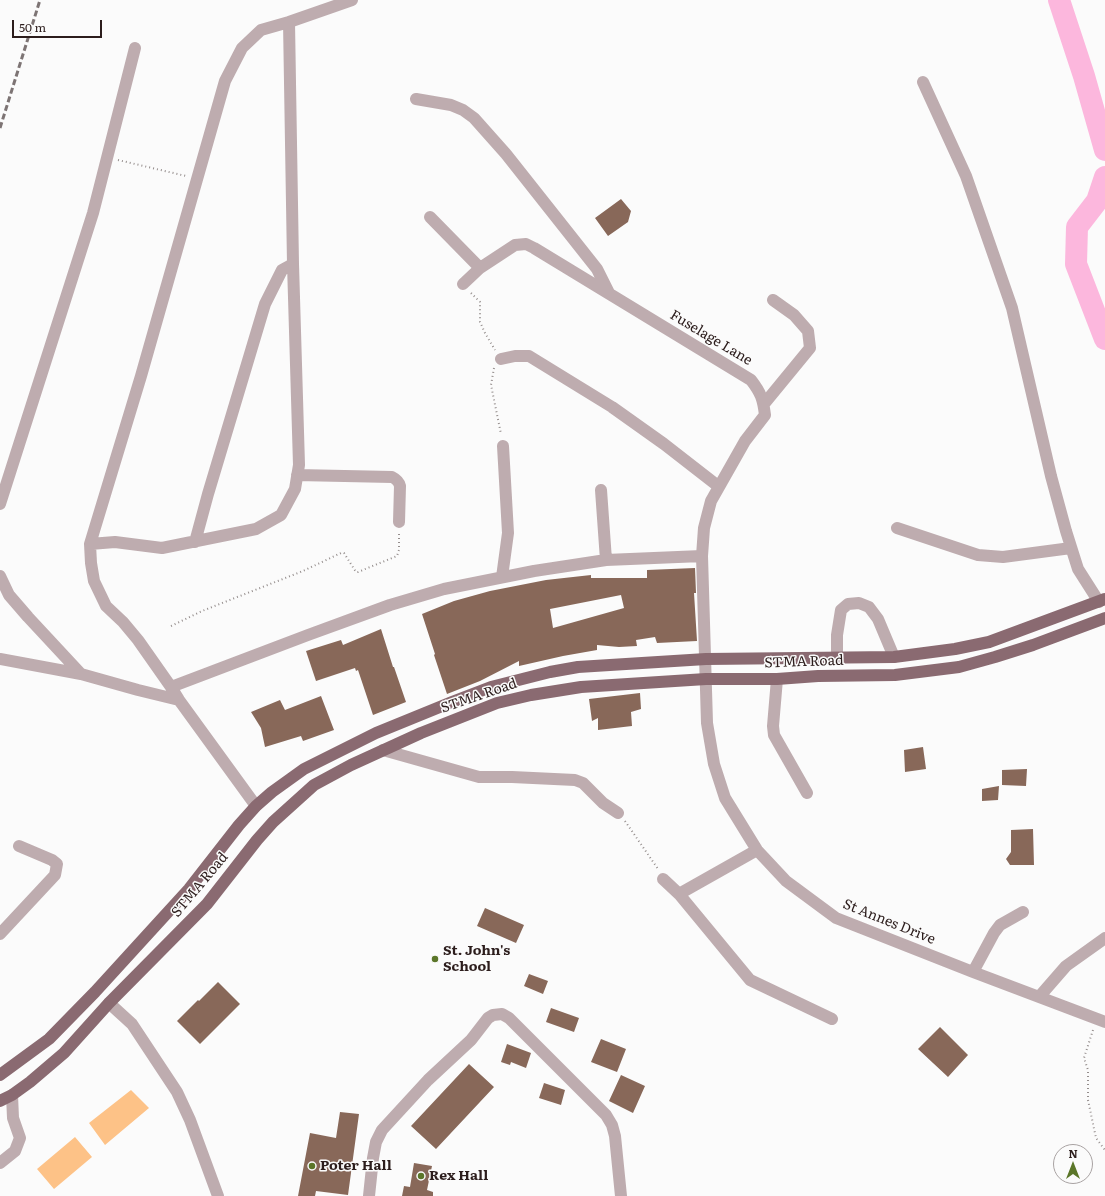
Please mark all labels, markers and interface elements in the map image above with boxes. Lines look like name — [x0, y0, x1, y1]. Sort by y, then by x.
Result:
scale bar — [14, 12, 104, 38]
text: 50 m — [19, 18, 46, 36]
street label: Fuselage Lane — [667, 307, 755, 369]
street label: STMA Road — [764, 652, 844, 672]
street label: STMA Road — [439, 675, 519, 717]
street label: STMA Road — [168, 849, 232, 921]
street label: St Annes Drive — [840, 896, 938, 948]
place label: St. John's School — [443, 943, 510, 976]
marker: St. John's School — [430, 954, 440, 964]
north arrow — [1053, 1144, 1093, 1184]
text: N — [1068, 1145, 1078, 1161]
place label: Poter Hall — [320, 1158, 392, 1174]
marker: Poter Hall — [307, 1161, 317, 1171]
place label: Rex Hall — [429, 1168, 488, 1184]
marker: Rex Hall — [416, 1171, 426, 1181]

